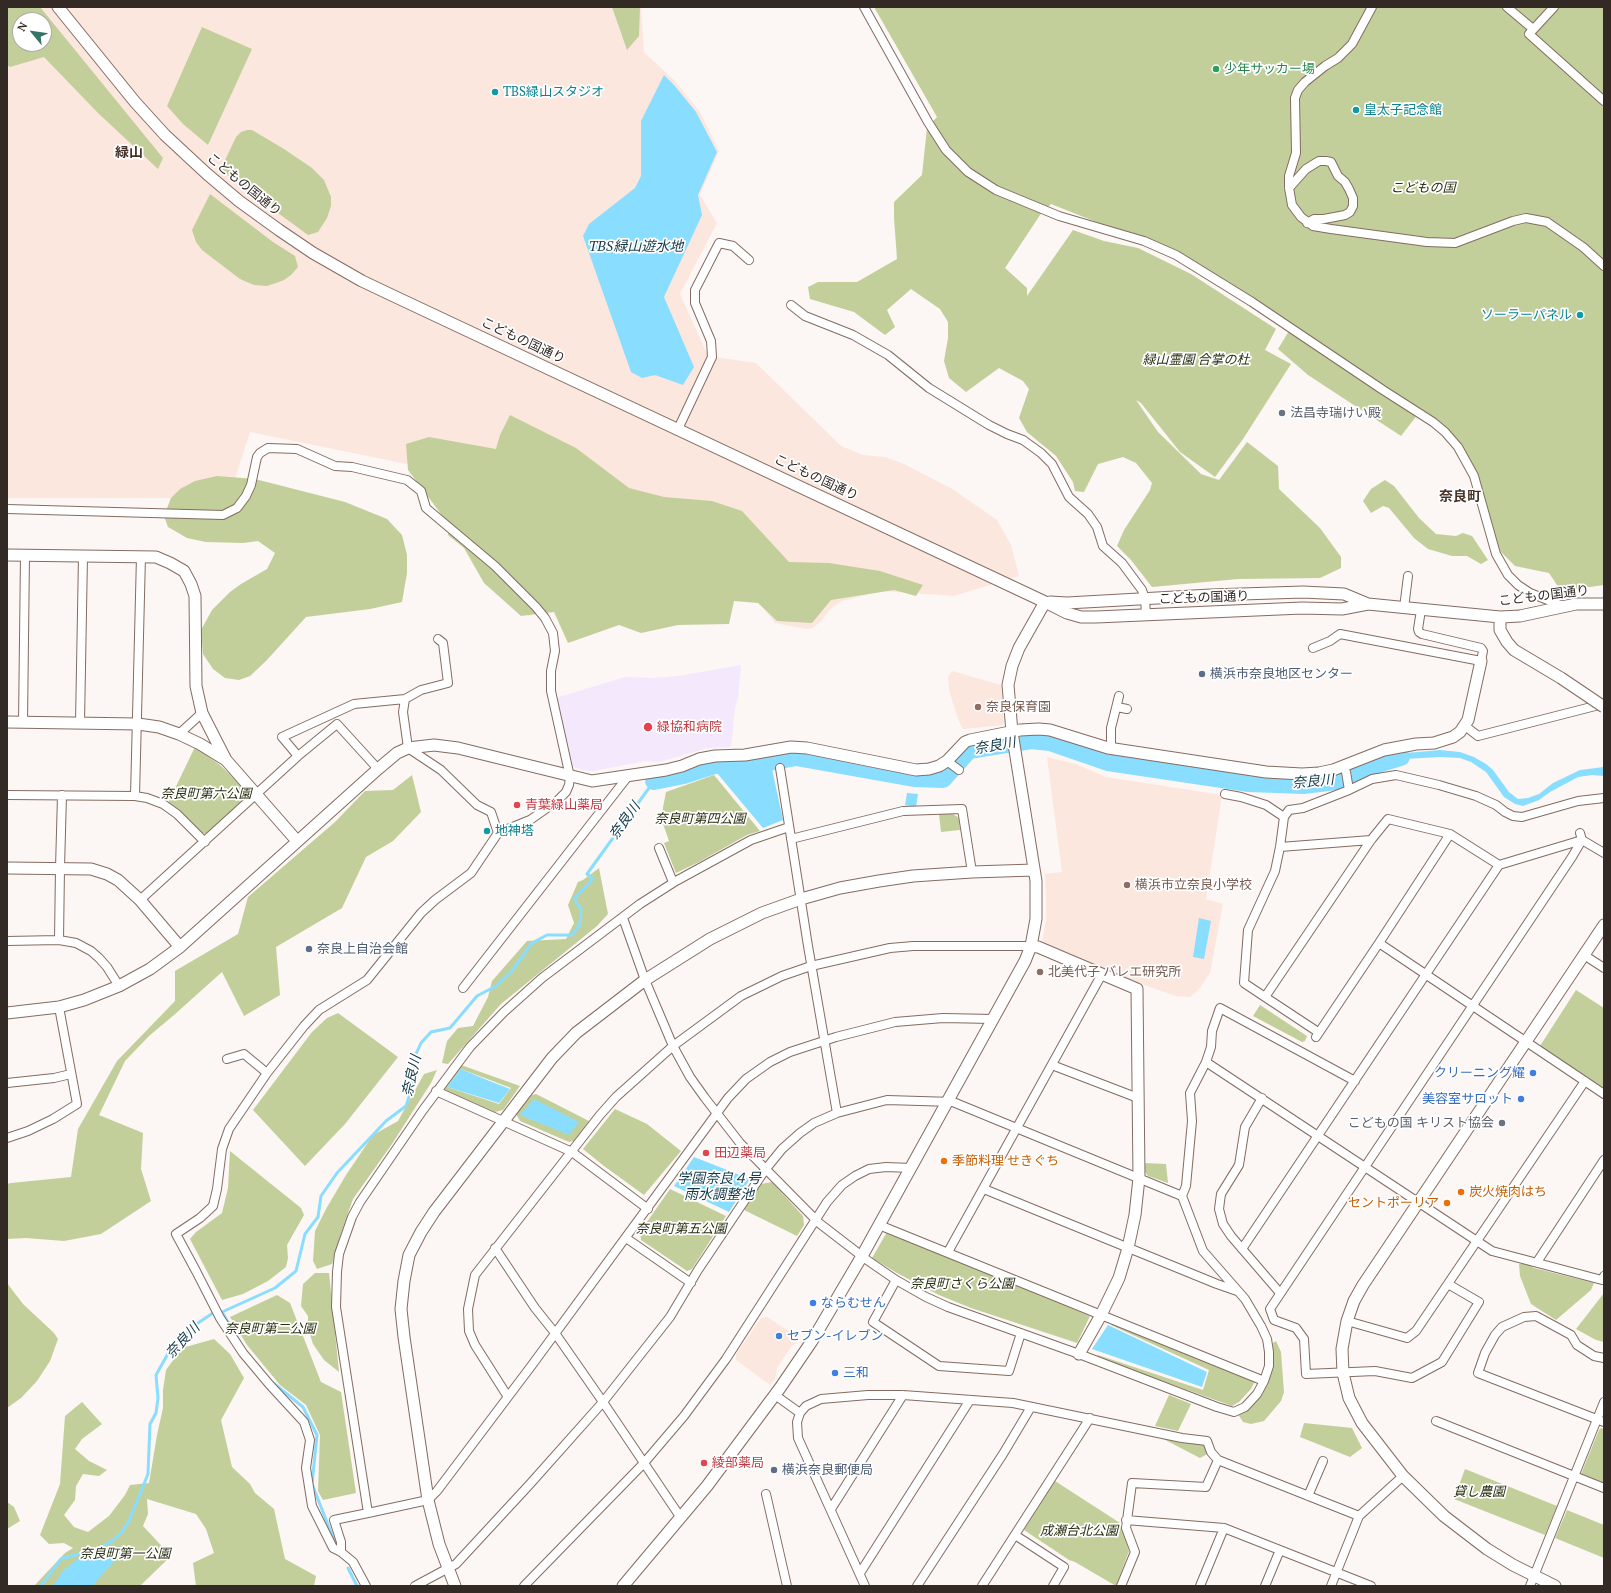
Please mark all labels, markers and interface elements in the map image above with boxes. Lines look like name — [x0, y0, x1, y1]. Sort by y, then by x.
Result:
north arrow — [12, 12, 52, 52]
text: N — [14, 20, 31, 34]
place label: 少年サッカー場 — [1224, 61, 1315, 77]
marker: 少年サッカー場 — [1211, 64, 1221, 74]
place label: TBS緑山スタジオ — [503, 84, 604, 100]
marker: TBS緑山スタジオ — [490, 87, 500, 97]
place label: 皇太子記念館 — [1364, 102, 1442, 118]
marker: 皇太子記念館 — [1351, 105, 1361, 115]
district label: 緑山 — [115, 145, 143, 161]
street label: こどもの国通り — [204, 150, 284, 220]
park label: こどもの国 — [1391, 180, 1455, 196]
water label: TBS緑山遊水地 — [589, 239, 683, 255]
place label: ソーラーパネル — [1481, 307, 1572, 323]
marker: ソーラーパネル — [1575, 310, 1585, 320]
street label: こどもの国通り — [478, 315, 568, 367]
park label: 緑山霊園 合掌の杜 — [1142, 352, 1250, 368]
place label: 法昌寺瑞けい殿 — [1290, 405, 1381, 421]
marker: 法昌寺瑞けい殿 — [1277, 408, 1287, 418]
street label: こどもの国通り — [771, 452, 861, 504]
district label: 奈良町 — [1439, 489, 1481, 505]
street label: こどもの国通り — [1498, 583, 1590, 609]
street label: こどもの国通り — [1158, 589, 1250, 607]
place label: 横浜市奈良地区センター — [1210, 666, 1353, 682]
marker: 横浜市奈良地区センター — [1197, 669, 1207, 679]
place label: 奈良保育園 — [986, 699, 1051, 715]
marker: 奈良保育園 — [973, 702, 983, 712]
place label: 緑協和病院 — [657, 719, 722, 735]
marker: 緑協和病院 — [642, 721, 654, 733]
water label: 奈良川 — [973, 734, 1017, 758]
water label: 奈良川 — [1291, 772, 1335, 792]
park label: 奈良町第六公園 — [161, 786, 251, 802]
place label: 青葉緑山薬局 — [525, 797, 603, 813]
water label: 奈良川 — [606, 799, 644, 843]
marker: 青葉緑山薬局 — [512, 800, 522, 810]
park label: 奈良町第四公園 — [655, 811, 745, 827]
place label: 地神塔 — [495, 823, 534, 839]
marker: 地神塔 — [482, 826, 492, 836]
place label: 横浜市立奈良小学校 — [1135, 877, 1252, 893]
marker: 横浜市立奈良小学校 — [1122, 880, 1132, 890]
place label: 奈良上自治会館 — [317, 941, 408, 957]
marker: 奈良上自治会館 — [304, 944, 314, 954]
place label: 北美代子 バレエ研究所 — [1048, 964, 1181, 980]
marker: 北美代子 バレエ研究所 — [1035, 967, 1045, 977]
water label: 奈良川 — [399, 1054, 425, 1098]
place label: クリーニング耀 — [1434, 1065, 1525, 1081]
marker: クリーニング耀 — [1528, 1068, 1538, 1078]
place label: 美容室サロット — [1422, 1091, 1513, 1107]
marker: 美容室サロット — [1516, 1094, 1526, 1104]
place label: こどもの国 キリスト協会 — [1348, 1115, 1494, 1131]
marker: こどもの国 キリスト協会 — [1497, 1118, 1507, 1128]
place label: 田辺薬局 — [714, 1145, 766, 1161]
marker: 田辺薬局 — [701, 1148, 711, 1158]
place label: 季節料理 せきぐち — [952, 1153, 1059, 1169]
marker: 季節料理 せきぐち — [939, 1156, 949, 1166]
water label: 学園奈良４号 雨水調整池 — [677, 1171, 761, 1204]
place label: 炭火焼肉はち — [1469, 1184, 1547, 1200]
marker: 炭火焼肉はち — [1456, 1187, 1466, 1197]
place label: セントポーリア — [1348, 1195, 1439, 1211]
marker: セントポーリア — [1442, 1198, 1452, 1208]
park label: 奈良町第五公園 — [636, 1221, 726, 1237]
park label: 奈良町さくら公園 — [910, 1276, 1014, 1292]
place label: ならむせん — [821, 1295, 886, 1311]
marker: ならむせん — [808, 1298, 818, 1308]
water label: 奈良川 — [163, 1320, 203, 1362]
park label: 奈良町第二公園 — [225, 1321, 315, 1337]
place label: セブン-イレブン — [787, 1328, 884, 1344]
marker: セブン-イレブン — [774, 1331, 784, 1341]
place label: 三和 — [843, 1365, 869, 1381]
marker: 三和 — [830, 1368, 840, 1378]
place label: 綾部薬局 — [712, 1455, 764, 1471]
marker: 綾部薬局 — [699, 1458, 709, 1468]
place label: 横浜奈良郵便局 — [782, 1462, 873, 1478]
marker: 横浜奈良郵便局 — [769, 1465, 779, 1475]
park label: 貸し農園 — [1453, 1484, 1505, 1500]
park label: 成瀬台北公園 — [1040, 1523, 1118, 1539]
park label: 奈良町第一公園 — [80, 1546, 170, 1562]

